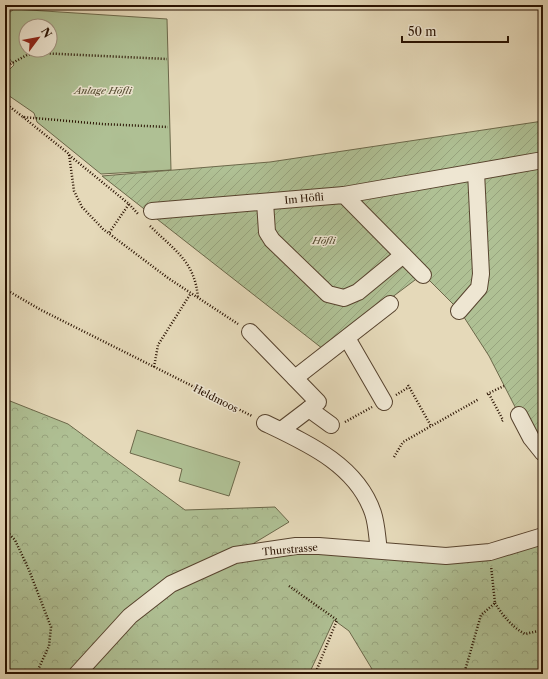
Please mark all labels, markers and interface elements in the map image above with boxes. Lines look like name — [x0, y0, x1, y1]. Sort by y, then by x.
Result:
north arrow — [18, 18, 58, 58]
scale bar — [402, 18, 508, 44]
text: 50 m — [408, 24, 437, 39]
text: N — [38, 25, 55, 41]
park label: Anlage Höfli — [72, 84, 133, 97]
street label: Im Höfli — [284, 190, 324, 207]
park label: Höfli — [311, 234, 337, 247]
street label: Heldmoos — [191, 382, 241, 415]
street label: Thurstrasse — [262, 541, 319, 558]

